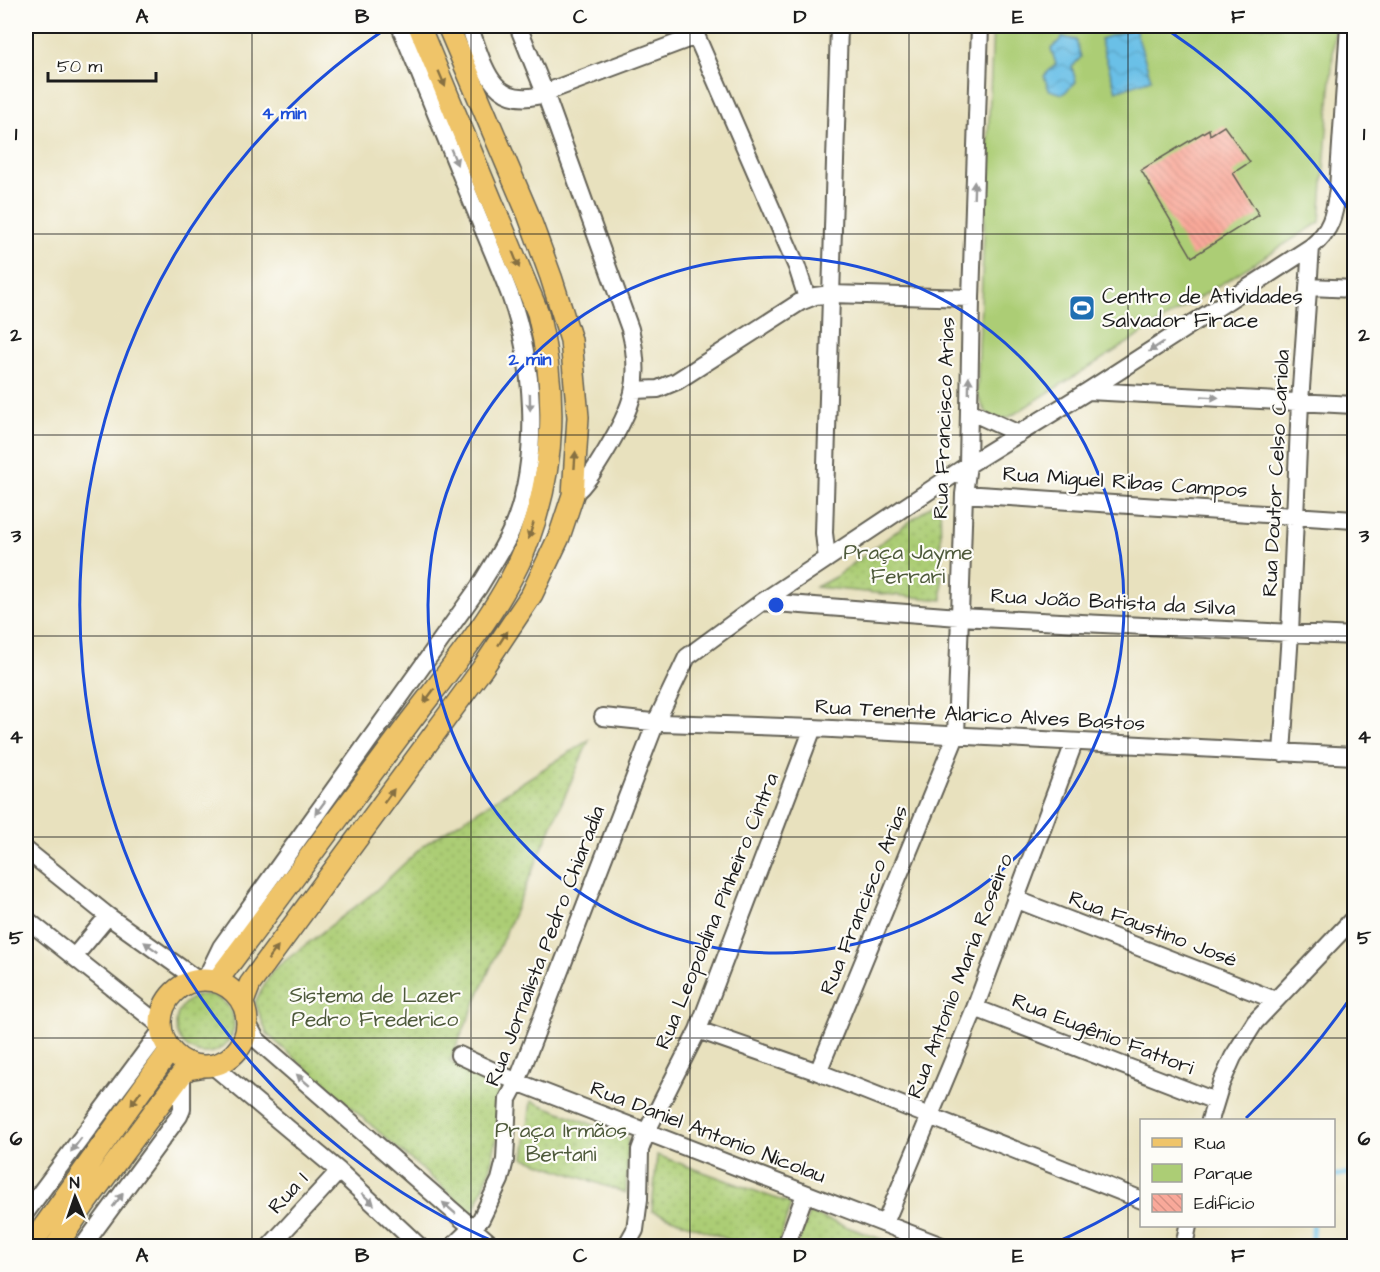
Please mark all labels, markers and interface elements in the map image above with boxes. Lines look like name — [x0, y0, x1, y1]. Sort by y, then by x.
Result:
text: A — [136, 3, 149, 31]
text: B — [355, 3, 370, 31]
text: C — [573, 3, 588, 31]
text: D — [794, 3, 807, 31]
text: E — [1012, 3, 1024, 31]
text: F — [1231, 3, 1246, 31]
scale bar — [48, 45, 156, 83]
text: 50 m — [57, 54, 102, 79]
one-way arrow — [437, 71, 447, 89]
text: 4 min — [261, 101, 307, 126]
text: 1 — [15, 120, 18, 148]
text: 1 — [1363, 120, 1366, 148]
one-way arrow — [449, 149, 459, 167]
one-way arrow — [970, 181, 979, 200]
one-way arrow — [512, 251, 521, 269]
place label: Centro de Atividades Salvador Firace — [1102, 282, 1303, 335]
sports icon: Centro de Atividades Salvador Firace — [1067, 293, 1097, 323]
street label: Rua Francisco Arias — [926, 317, 962, 519]
text: 2 — [9, 321, 22, 349]
text: 2 — [1357, 321, 1370, 349]
one-way arrow — [1149, 341, 1165, 353]
text: 2 min — [507, 347, 552, 372]
street label: Rua Doutor Celso Cariola — [1255, 348, 1297, 597]
one-way arrow — [964, 376, 974, 395]
one-way arrow — [525, 393, 535, 412]
one-way arrow — [1200, 393, 1219, 402]
one-way arrow — [571, 451, 580, 470]
street label: Rua Miguel Ribas Campos — [1001, 459, 1248, 507]
text: 3 — [10, 522, 22, 550]
one-way arrow — [526, 522, 535, 540]
text: 3 — [1358, 522, 1370, 550]
park label: Praça Jayme Ferrari — [843, 538, 973, 591]
street label: Rua João Batista da Silva — [990, 581, 1237, 623]
centre of rings — [766, 595, 786, 615]
one-way arrow — [497, 630, 508, 646]
one-way arrow — [424, 689, 436, 704]
street label: Rua Tenente Alarico Alves Bastos — [814, 692, 1146, 738]
text: 4 — [9, 723, 23, 751]
text: 4 — [1357, 723, 1371, 751]
street label: Rua Leopoldina Pinheiro Cintra — [648, 768, 787, 1054]
one-way arrow — [382, 788, 395, 804]
one-way arrow — [315, 801, 327, 816]
street label: Rua Jornalista Pedro Chiaradia — [478, 801, 612, 1090]
street label: Rua Francisco Arias — [813, 801, 915, 999]
street label: Rua Antonio Maria Roseiro — [900, 849, 1020, 1103]
street label: Rua Faustino José — [1065, 883, 1241, 975]
text: 5 — [9, 924, 24, 952]
text: 5 — [1357, 924, 1372, 952]
one-way arrow — [144, 941, 160, 953]
one-way arrow — [267, 946, 279, 962]
park label: Sistema de Lazer Pedro Frederico — [289, 981, 461, 1034]
street label: Rua Eugênio Fattori — [1007, 986, 1198, 1084]
one-way arrow — [295, 1073, 310, 1087]
street label: Rua Daniel Antonio Nicolau — [586, 1074, 830, 1190]
one-way arrow — [130, 1089, 142, 1105]
park label: Praça Irmãos Bertani — [495, 1116, 627, 1169]
legend — [1140, 1119, 1335, 1227]
text: 6 — [10, 1125, 23, 1153]
text: 6 — [1358, 1125, 1371, 1153]
text: Rua — [1194, 1131, 1225, 1156]
one-way arrow — [70, 1136, 82, 1152]
text: Parque — [1194, 1161, 1253, 1186]
street label: Rua 1 — [261, 1165, 315, 1220]
north arrow — [45, 1167, 105, 1227]
text: N — [69, 1172, 80, 1194]
one-way arrow — [361, 1191, 375, 1205]
text: Edifício — [1194, 1191, 1254, 1216]
one-way arrow — [112, 1192, 124, 1208]
one-way arrow — [442, 1202, 457, 1215]
text: A — [136, 1242, 149, 1270]
text: B — [355, 1242, 370, 1270]
text: C — [573, 1242, 588, 1270]
text: D — [794, 1242, 807, 1270]
text: E — [1012, 1242, 1024, 1270]
text: F — [1231, 1242, 1246, 1270]

